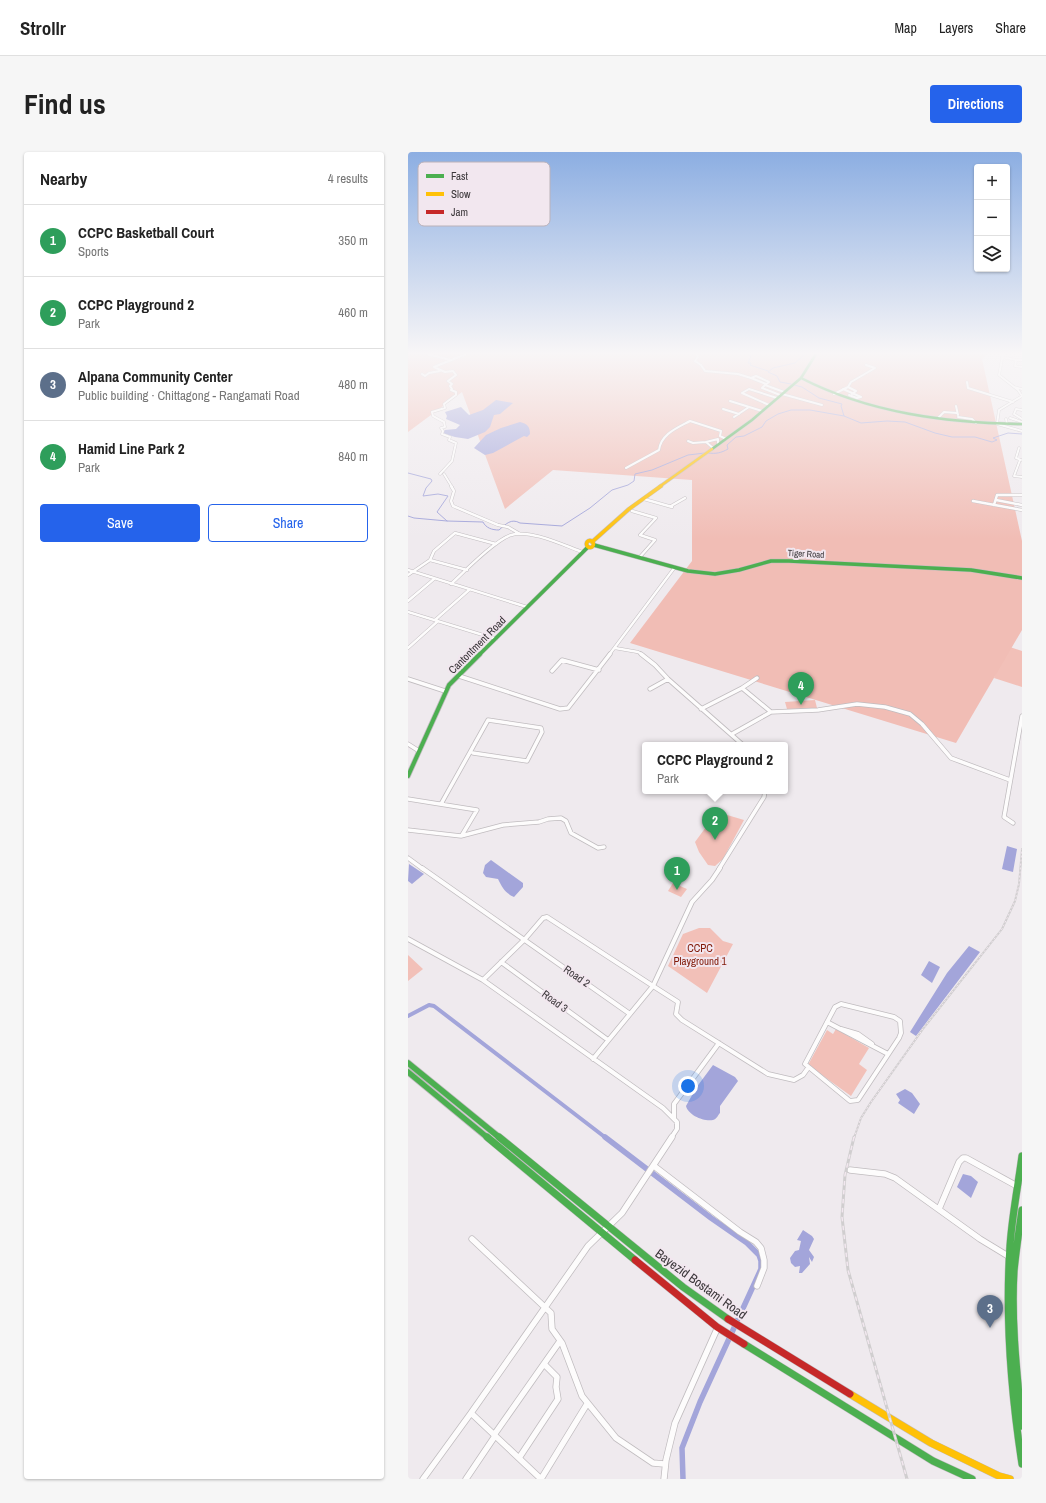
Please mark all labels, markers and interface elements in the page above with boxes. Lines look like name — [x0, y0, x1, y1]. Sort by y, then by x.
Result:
text: Strollr — [20, 15, 66, 41]
text: Map — [895, 19, 917, 37]
text: Layers — [939, 19, 973, 37]
text: Share — [995, 19, 1026, 37]
text: Find us — [24, 85, 106, 123]
button: Directions — [930, 85, 1022, 123]
legend — [418, 162, 550, 226]
map controls — [974, 164, 1010, 272]
button: + — [974, 164, 1010, 200]
text: Nearby — [40, 167, 87, 190]
text: Fast — [451, 169, 469, 183]
text: 4 results — [328, 170, 368, 187]
text: Slow — [451, 187, 471, 201]
button: − — [974, 200, 1010, 236]
text: Jam — [451, 205, 468, 219]
text: CCPC Basketball Court — [78, 222, 214, 243]
text: 1 — [50, 232, 56, 249]
text: 350 m — [338, 232, 368, 249]
button: layers — [974, 236, 1010, 272]
text: Sports — [78, 243, 109, 260]
text: CCPC Playground 2 — [78, 294, 194, 315]
text: 2 — [50, 304, 56, 321]
text: 460 m — [338, 304, 368, 321]
text: Park — [78, 315, 100, 332]
text: Alpana Community Center — [78, 366, 232, 387]
text: 3 — [50, 376, 56, 393]
text: 480 m — [338, 376, 368, 393]
text: Public building · Chittagong - Rangamati Road — [78, 387, 300, 404]
text: Hamid Line Park 2 — [78, 438, 185, 459]
text: 4 — [50, 448, 56, 465]
text: 840 m — [338, 448, 368, 465]
text: Park — [78, 459, 100, 476]
button: Save — [40, 504, 200, 542]
button: Share — [208, 504, 368, 542]
street label: Tiger Road — [787, 547, 825, 561]
street label: Cantontment Road — [445, 613, 509, 677]
pin: 4 — [788, 672, 814, 705]
popup — [642, 742, 788, 794]
text: CCPC Playground 2 — [657, 749, 773, 770]
text: Park — [657, 770, 679, 787]
pin: 2 — [702, 807, 728, 840]
pin: 1 — [664, 857, 690, 890]
park label: CCPC Playground 1 — [673, 941, 727, 968]
street label: Road 2 — [561, 962, 593, 990]
street label: Road 3 — [539, 987, 571, 1015]
your location — [678, 1076, 698, 1096]
street label: Bayezid Bostami Road — [652, 1245, 750, 1323]
pin: 3 — [977, 1295, 1003, 1328]

